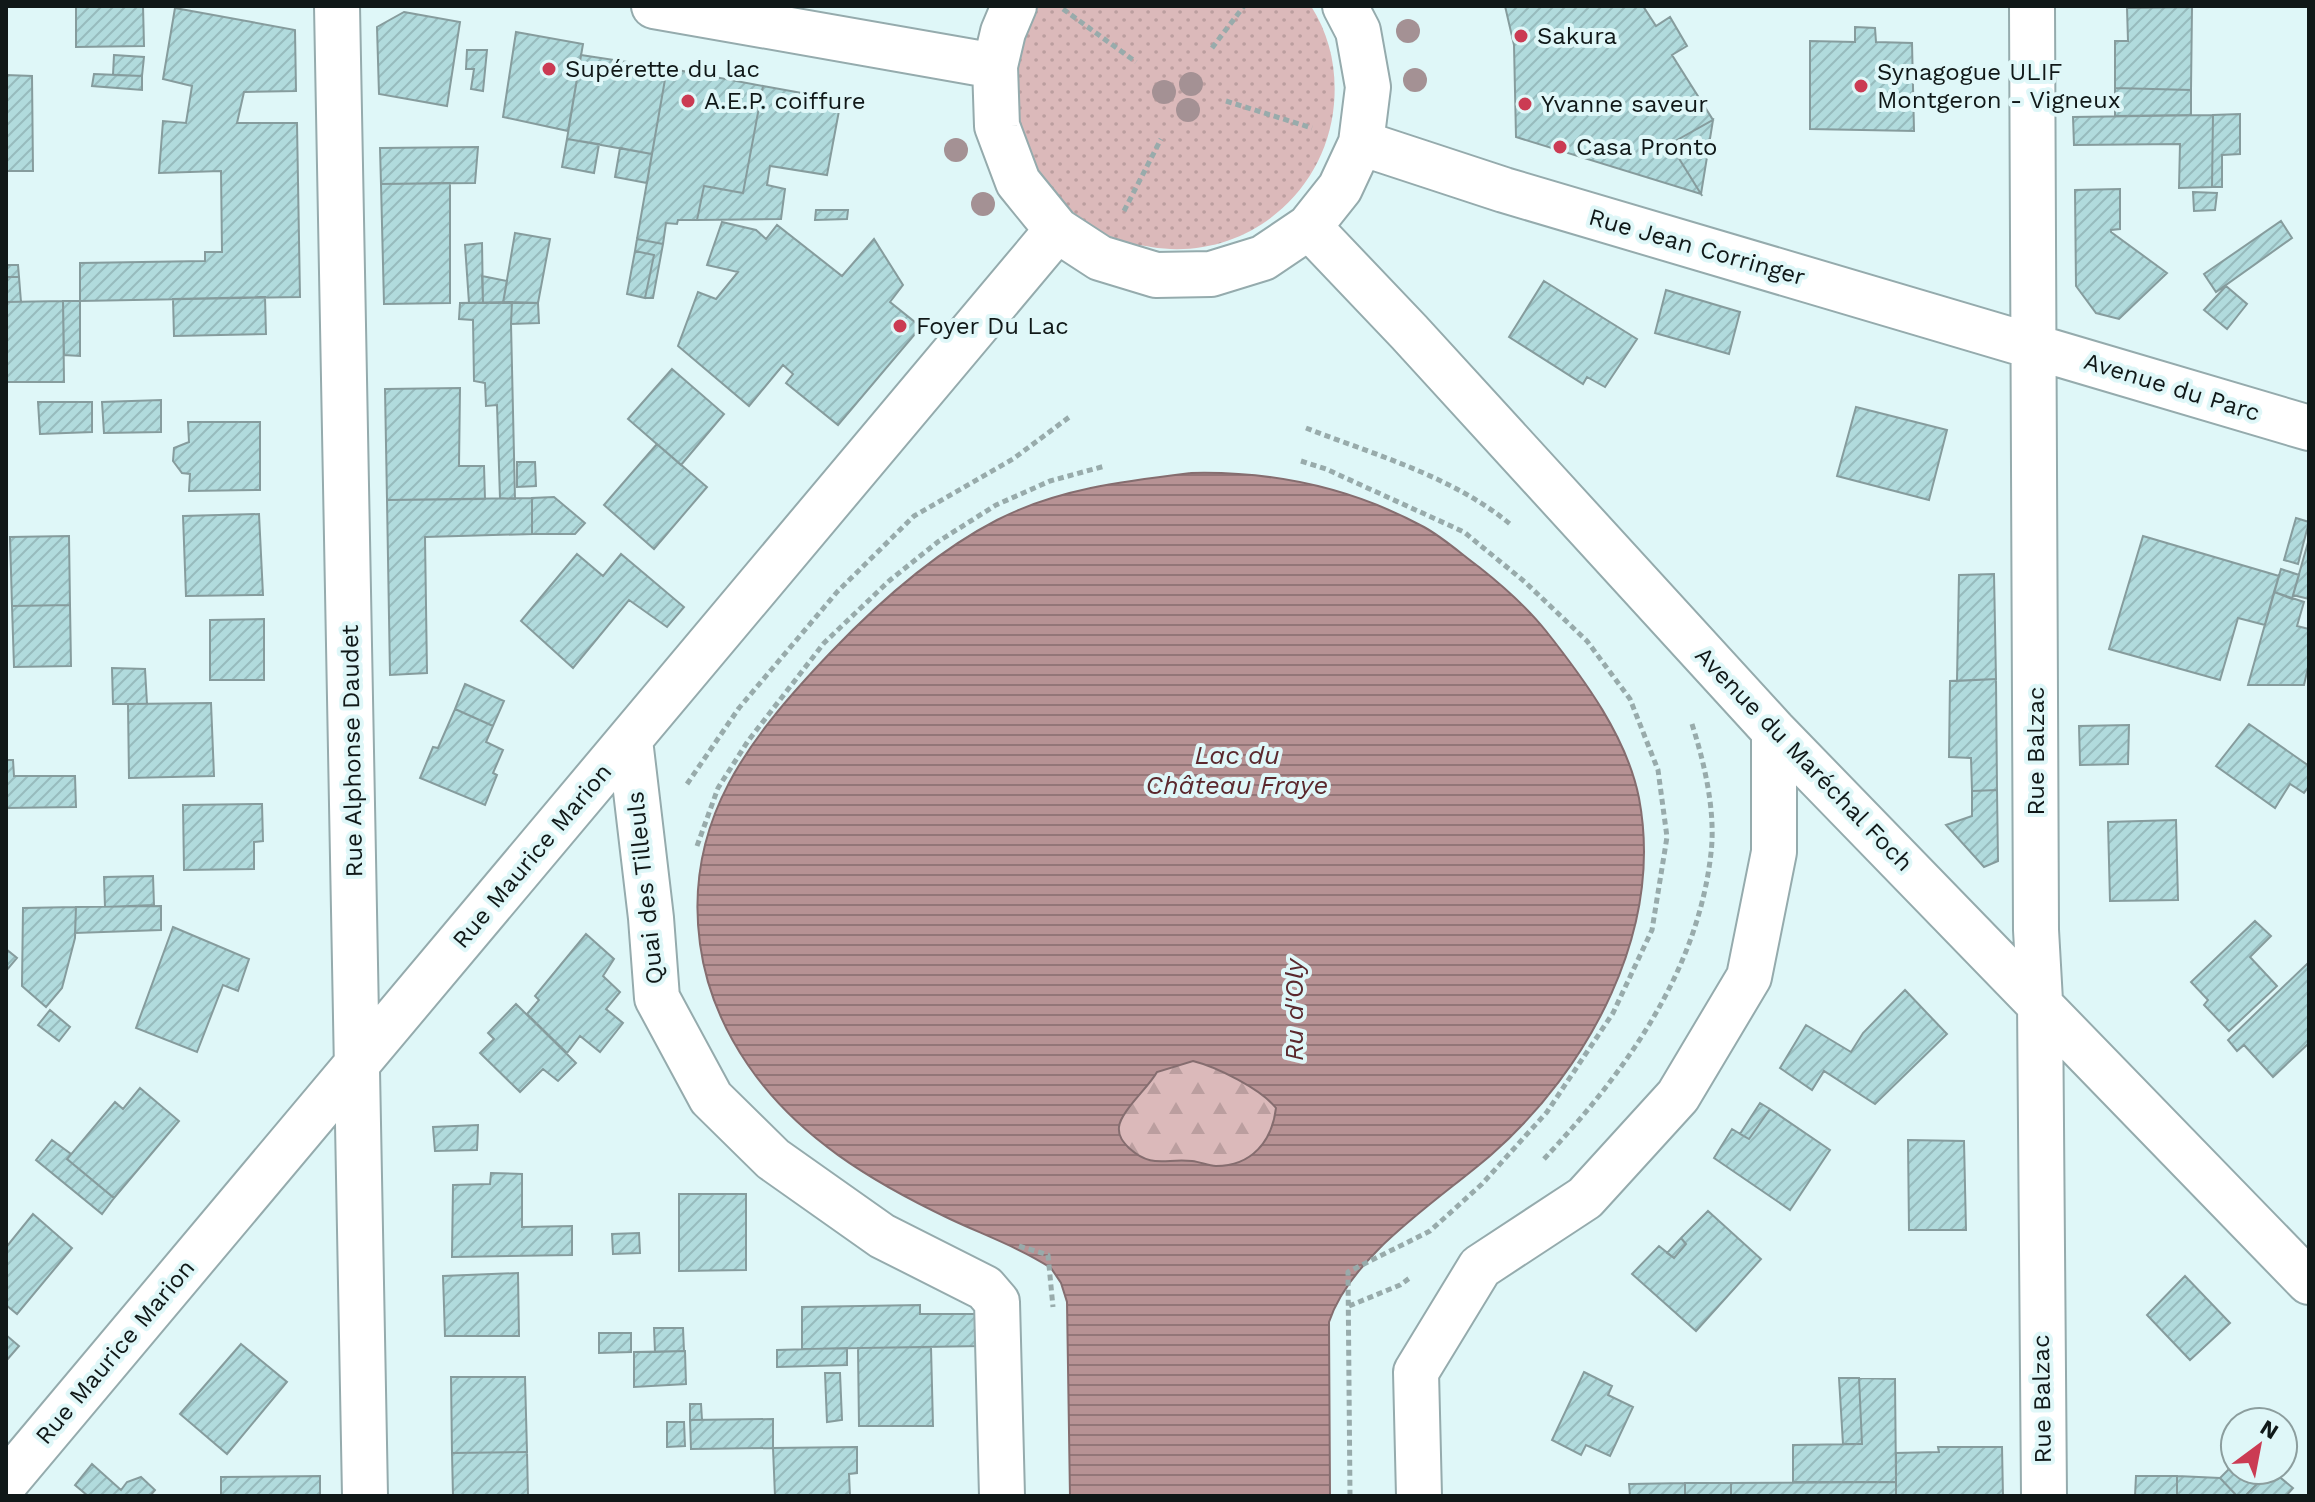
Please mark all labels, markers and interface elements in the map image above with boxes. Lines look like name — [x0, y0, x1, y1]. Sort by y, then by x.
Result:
place label: Sakura — [1537, 22, 1617, 50]
marker: Sakura — [1512, 27, 1530, 45]
place label: Supérette du lac — [565, 55, 760, 83]
place label: Synagogue ULIF Montgeron - Vigneux — [1877, 58, 2121, 114]
marker: Supérette du lac — [540, 60, 558, 78]
marker: Synagogue ULIF Montgeron - Vigneux — [1852, 77, 1870, 95]
place label: A.E.P. coiffure — [704, 87, 866, 115]
place label: Yvanne saveur — [1541, 90, 1708, 118]
marker: A.E.P. coiffure — [679, 92, 697, 110]
marker: Yvanne saveur — [1516, 95, 1534, 113]
place label: Casa Pronto — [1576, 133, 1718, 161]
marker: Casa Pronto — [1551, 138, 1569, 156]
street label: Rue Jean Corringer — [1586, 203, 1809, 291]
place label: Foyer Du Lac — [916, 312, 1069, 340]
marker: Foyer Du Lac — [891, 317, 909, 335]
street label: Avenue du Parc — [2081, 347, 2263, 427]
street label: Rue Alphonse Daudet — [336, 624, 368, 878]
street label: Avenue du Maréchal Foch — [1689, 641, 1919, 877]
street label: Rue Balzac — [2022, 687, 2050, 815]
water label: Lac du Château Fraye — [1146, 740, 1328, 800]
street label: Rue Maurice Marion — [447, 758, 617, 954]
street label: Quai des Tilleuls — [621, 790, 669, 986]
water label: Ru d'Oly — [1279, 957, 1309, 1061]
street label: Rue Maurice Marion — [30, 1254, 200, 1450]
street label: Rue Balzac — [2027, 1334, 2057, 1464]
north arrow — [2219, 1406, 2299, 1486]
text: N — [2256, 1415, 2283, 1444]

